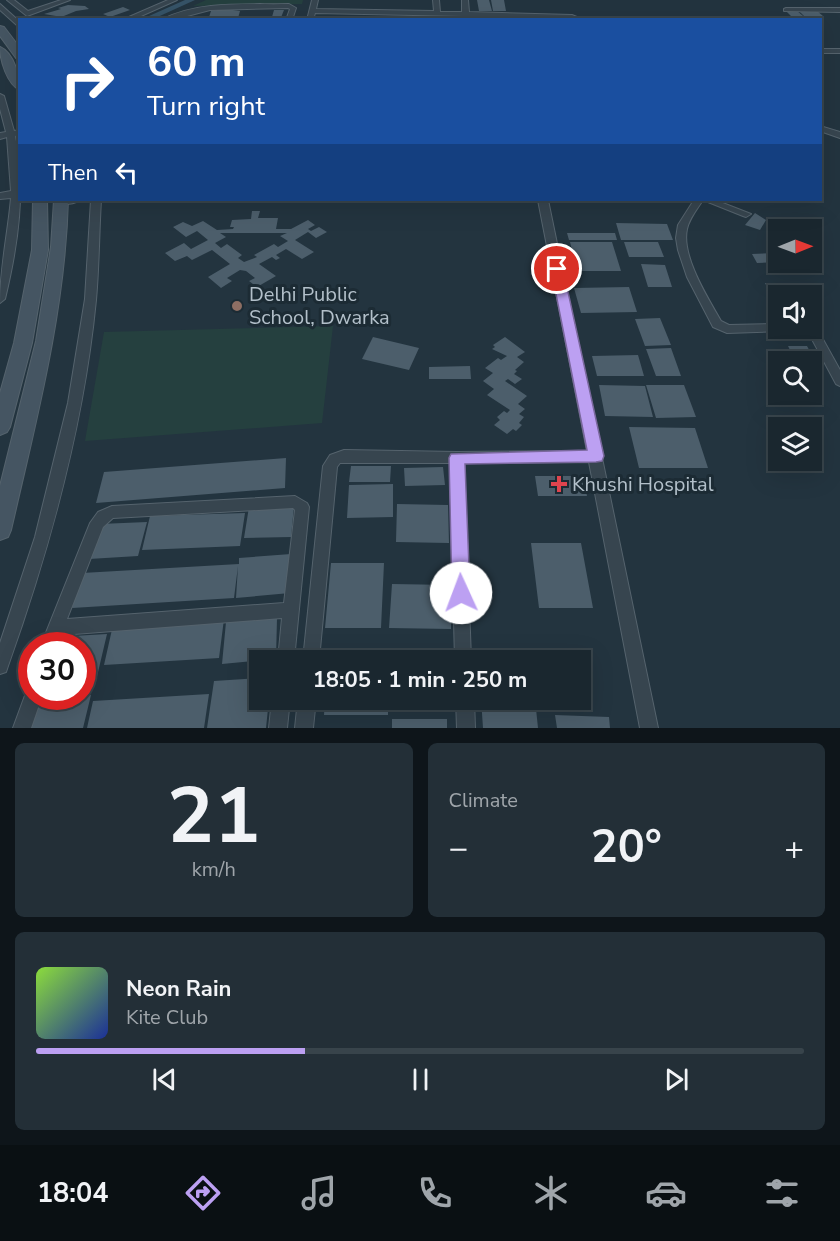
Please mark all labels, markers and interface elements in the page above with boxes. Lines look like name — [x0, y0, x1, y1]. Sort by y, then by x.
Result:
text: 60 m — [147, 34, 246, 91]
icon: right — [48, 42, 126, 120]
text: Turn right — [147, 88, 265, 125]
icon: left — [110, 156, 143, 189]
text: Then — [48, 158, 98, 188]
north arrow — [768, 219, 822, 273]
map controls — [768, 219, 822, 471]
pin — [531, 243, 582, 294]
icon: arrive — [540, 252, 573, 285]
place label: Delhi Public School, Dwarka — [249, 281, 390, 331]
button: sound — [768, 285, 822, 339]
marker: Delhi Public School, Dwarka — [230, 299, 244, 313]
button: search — [768, 351, 822, 405]
button: layers — [768, 417, 822, 471]
place label: Khushi Hospital — [572, 471, 714, 498]
marker: Khushi Hospital — [550, 475, 568, 493]
position arrow — [429, 561, 493, 625]
speed limit sign: 30 — [18, 632, 96, 710]
text: 18:05 · 1 min · 250 m — [313, 665, 527, 695]
text: 21 — [167, 763, 261, 870]
text: Climate — [449, 787, 518, 814]
text: 20° — [591, 817, 662, 878]
text: − — [449, 826, 468, 871]
text: + — [784, 826, 804, 871]
text: km/h — [192, 856, 236, 883]
text: Neon Rain — [126, 974, 231, 1004]
text: Kite Club — [126, 1004, 208, 1031]
icon: previous — [148, 1063, 181, 1096]
icon: pause — [404, 1063, 437, 1096]
icon: next — [660, 1063, 693, 1096]
icon: directions — [182, 1172, 224, 1214]
icon: music — [298, 1172, 340, 1214]
icon: phone — [414, 1172, 456, 1214]
icon: climate — [530, 1172, 572, 1214]
icon: car — [645, 1172, 687, 1214]
icon: filters — [761, 1172, 803, 1214]
text: 18:04 — [37, 1175, 108, 1212]

